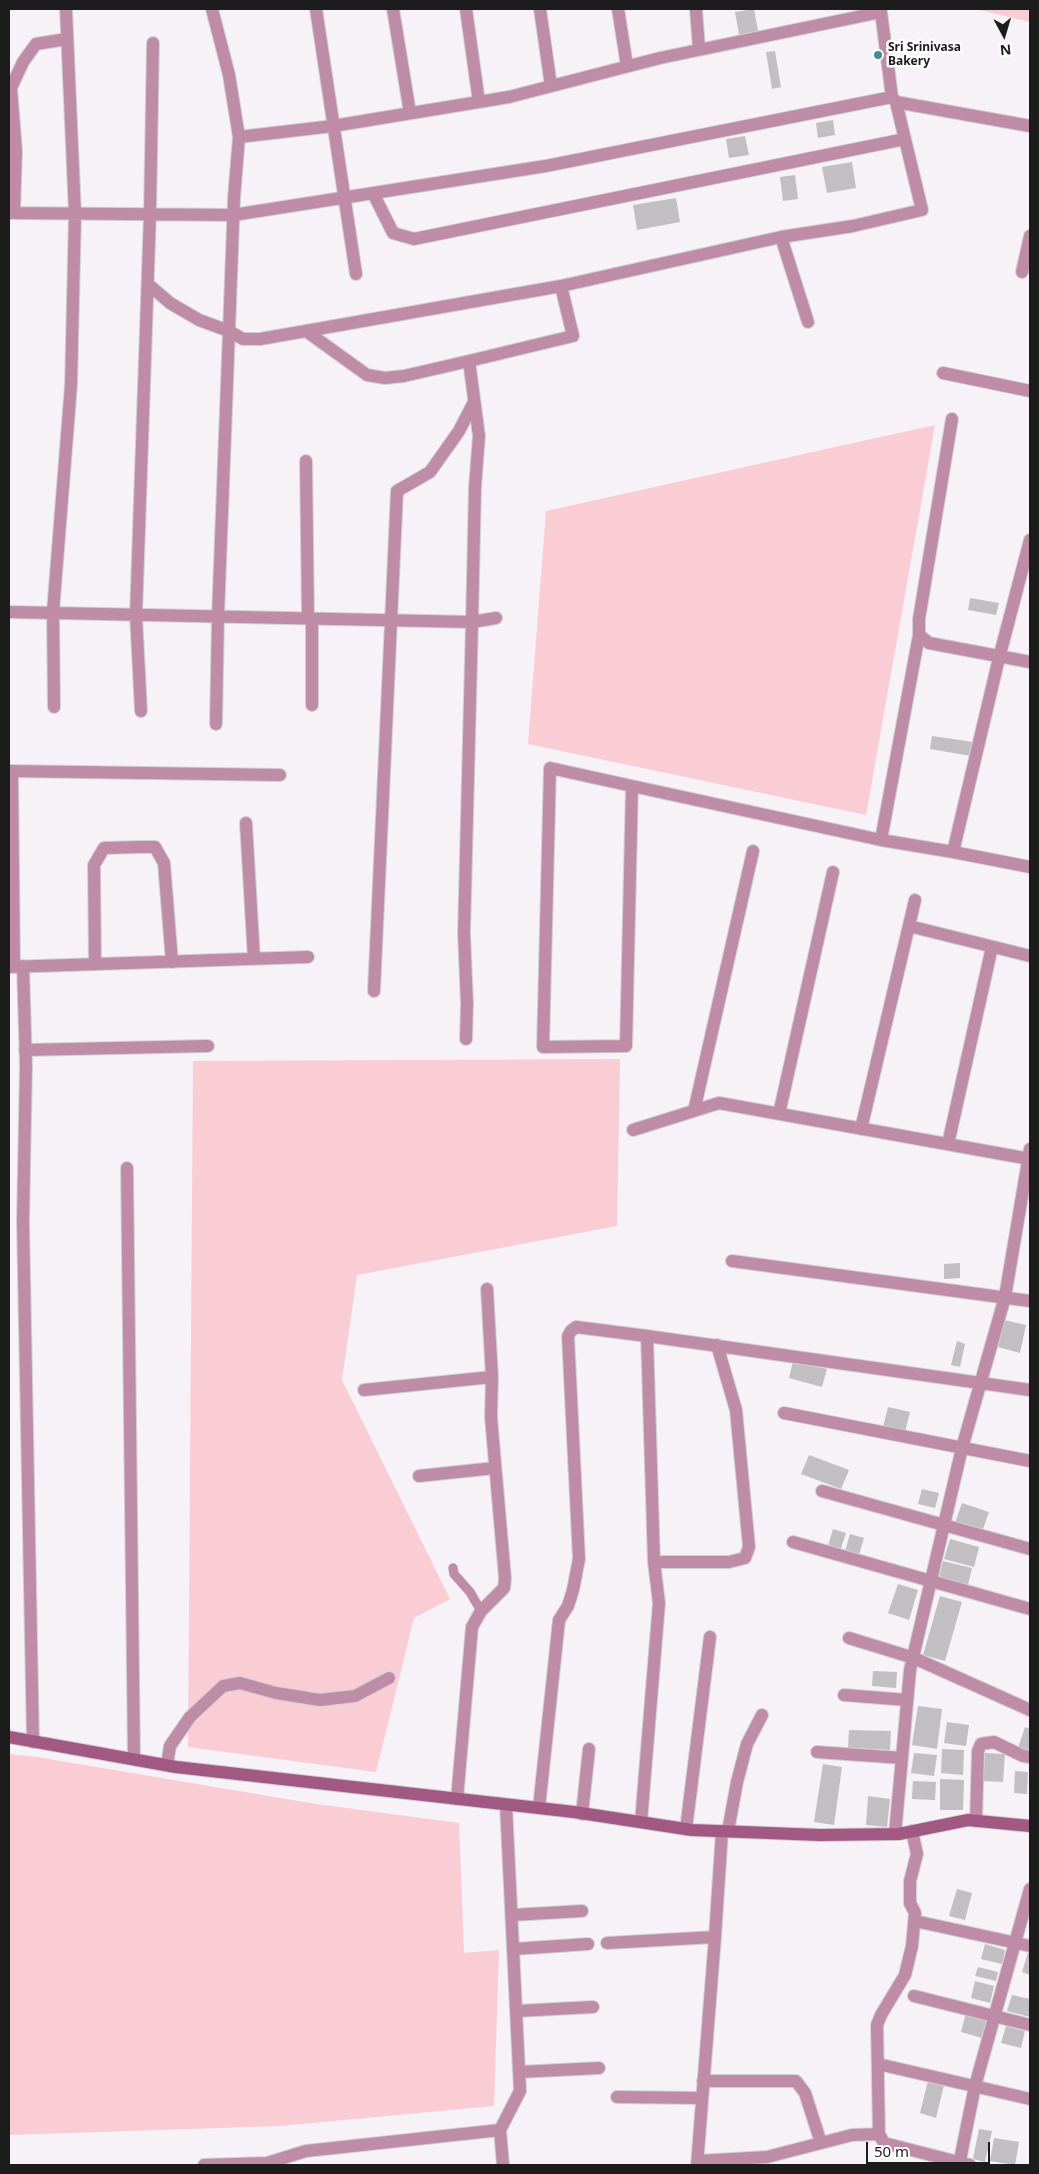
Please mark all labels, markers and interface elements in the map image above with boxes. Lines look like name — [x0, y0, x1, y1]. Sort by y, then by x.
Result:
north arrow — [979, 10, 1029, 60]
text: N — [999, 40, 1012, 60]
place label: Sri Srinivasa Bakery — [888, 41, 961, 69]
marker: Sri Srinivasa Bakery — [872, 49, 884, 61]
scale bar — [869, 2132, 993, 2164]
text: 50 m — [874, 2141, 909, 2161]

